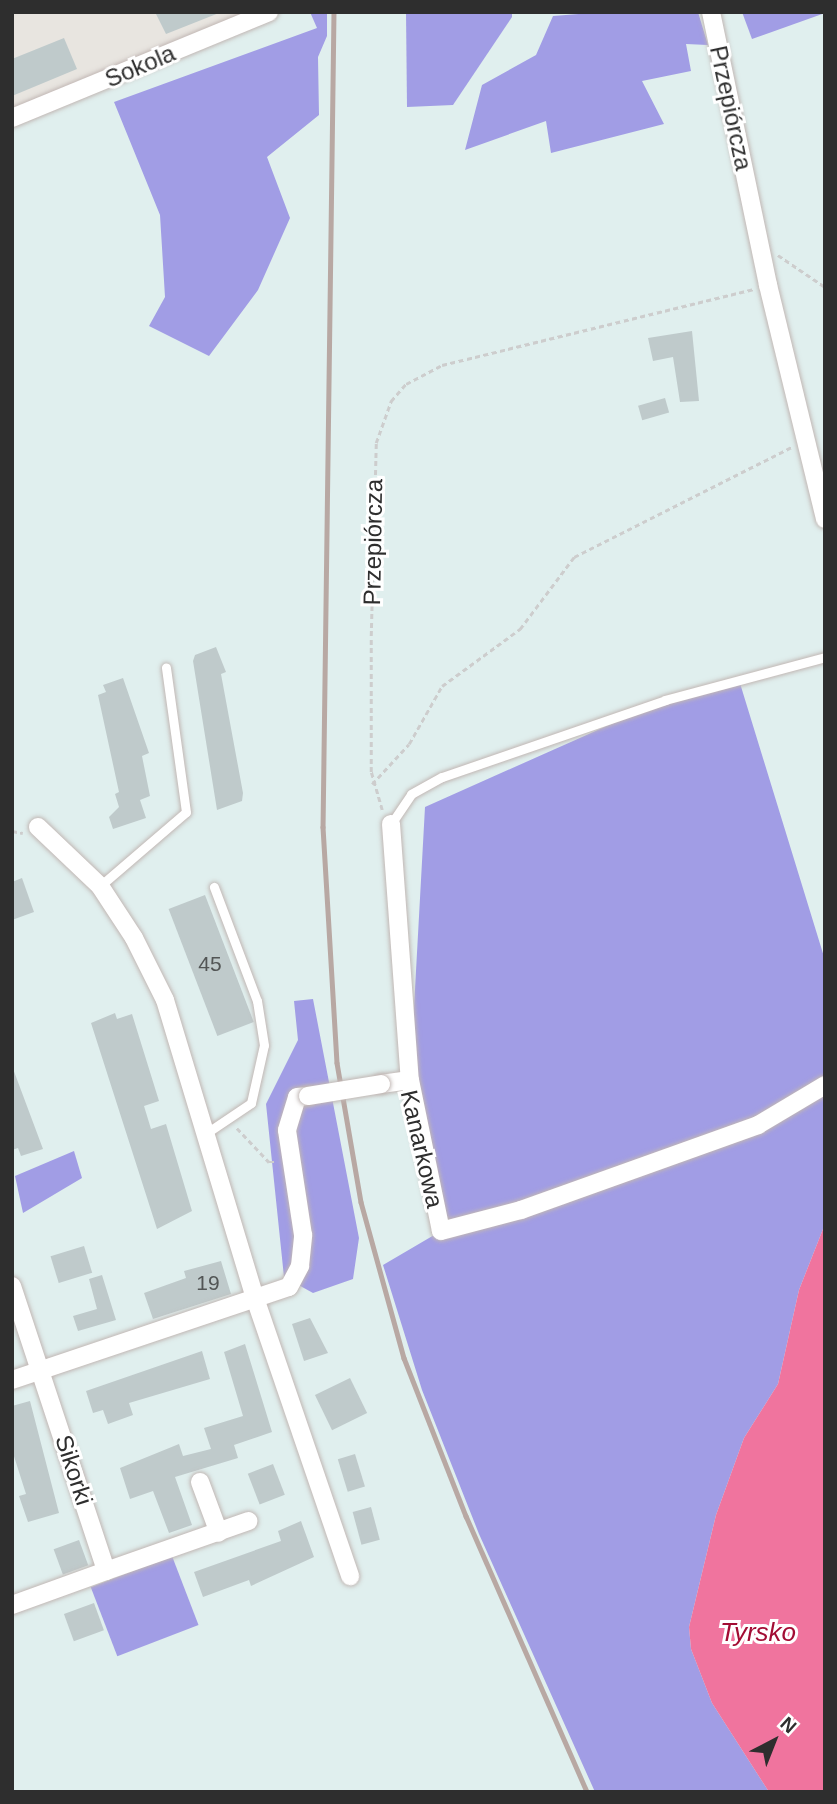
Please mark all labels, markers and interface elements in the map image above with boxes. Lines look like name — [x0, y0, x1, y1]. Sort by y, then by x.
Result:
street label: Sokola — [101, 38, 179, 94]
street label: Przepiórcza — [704, 43, 758, 173]
street label: Przepiórcza — [357, 478, 389, 606]
house number: 45 — [198, 951, 222, 977]
street label: Kanarkowa — [394, 1087, 450, 1211]
house number: 19 — [196, 1270, 220, 1296]
street label: Sikorki — [49, 1431, 99, 1509]
water label: Tyrsko — [720, 1617, 796, 1649]
north arrow — [739, 1706, 809, 1776]
text: N — [776, 1713, 801, 1737]

